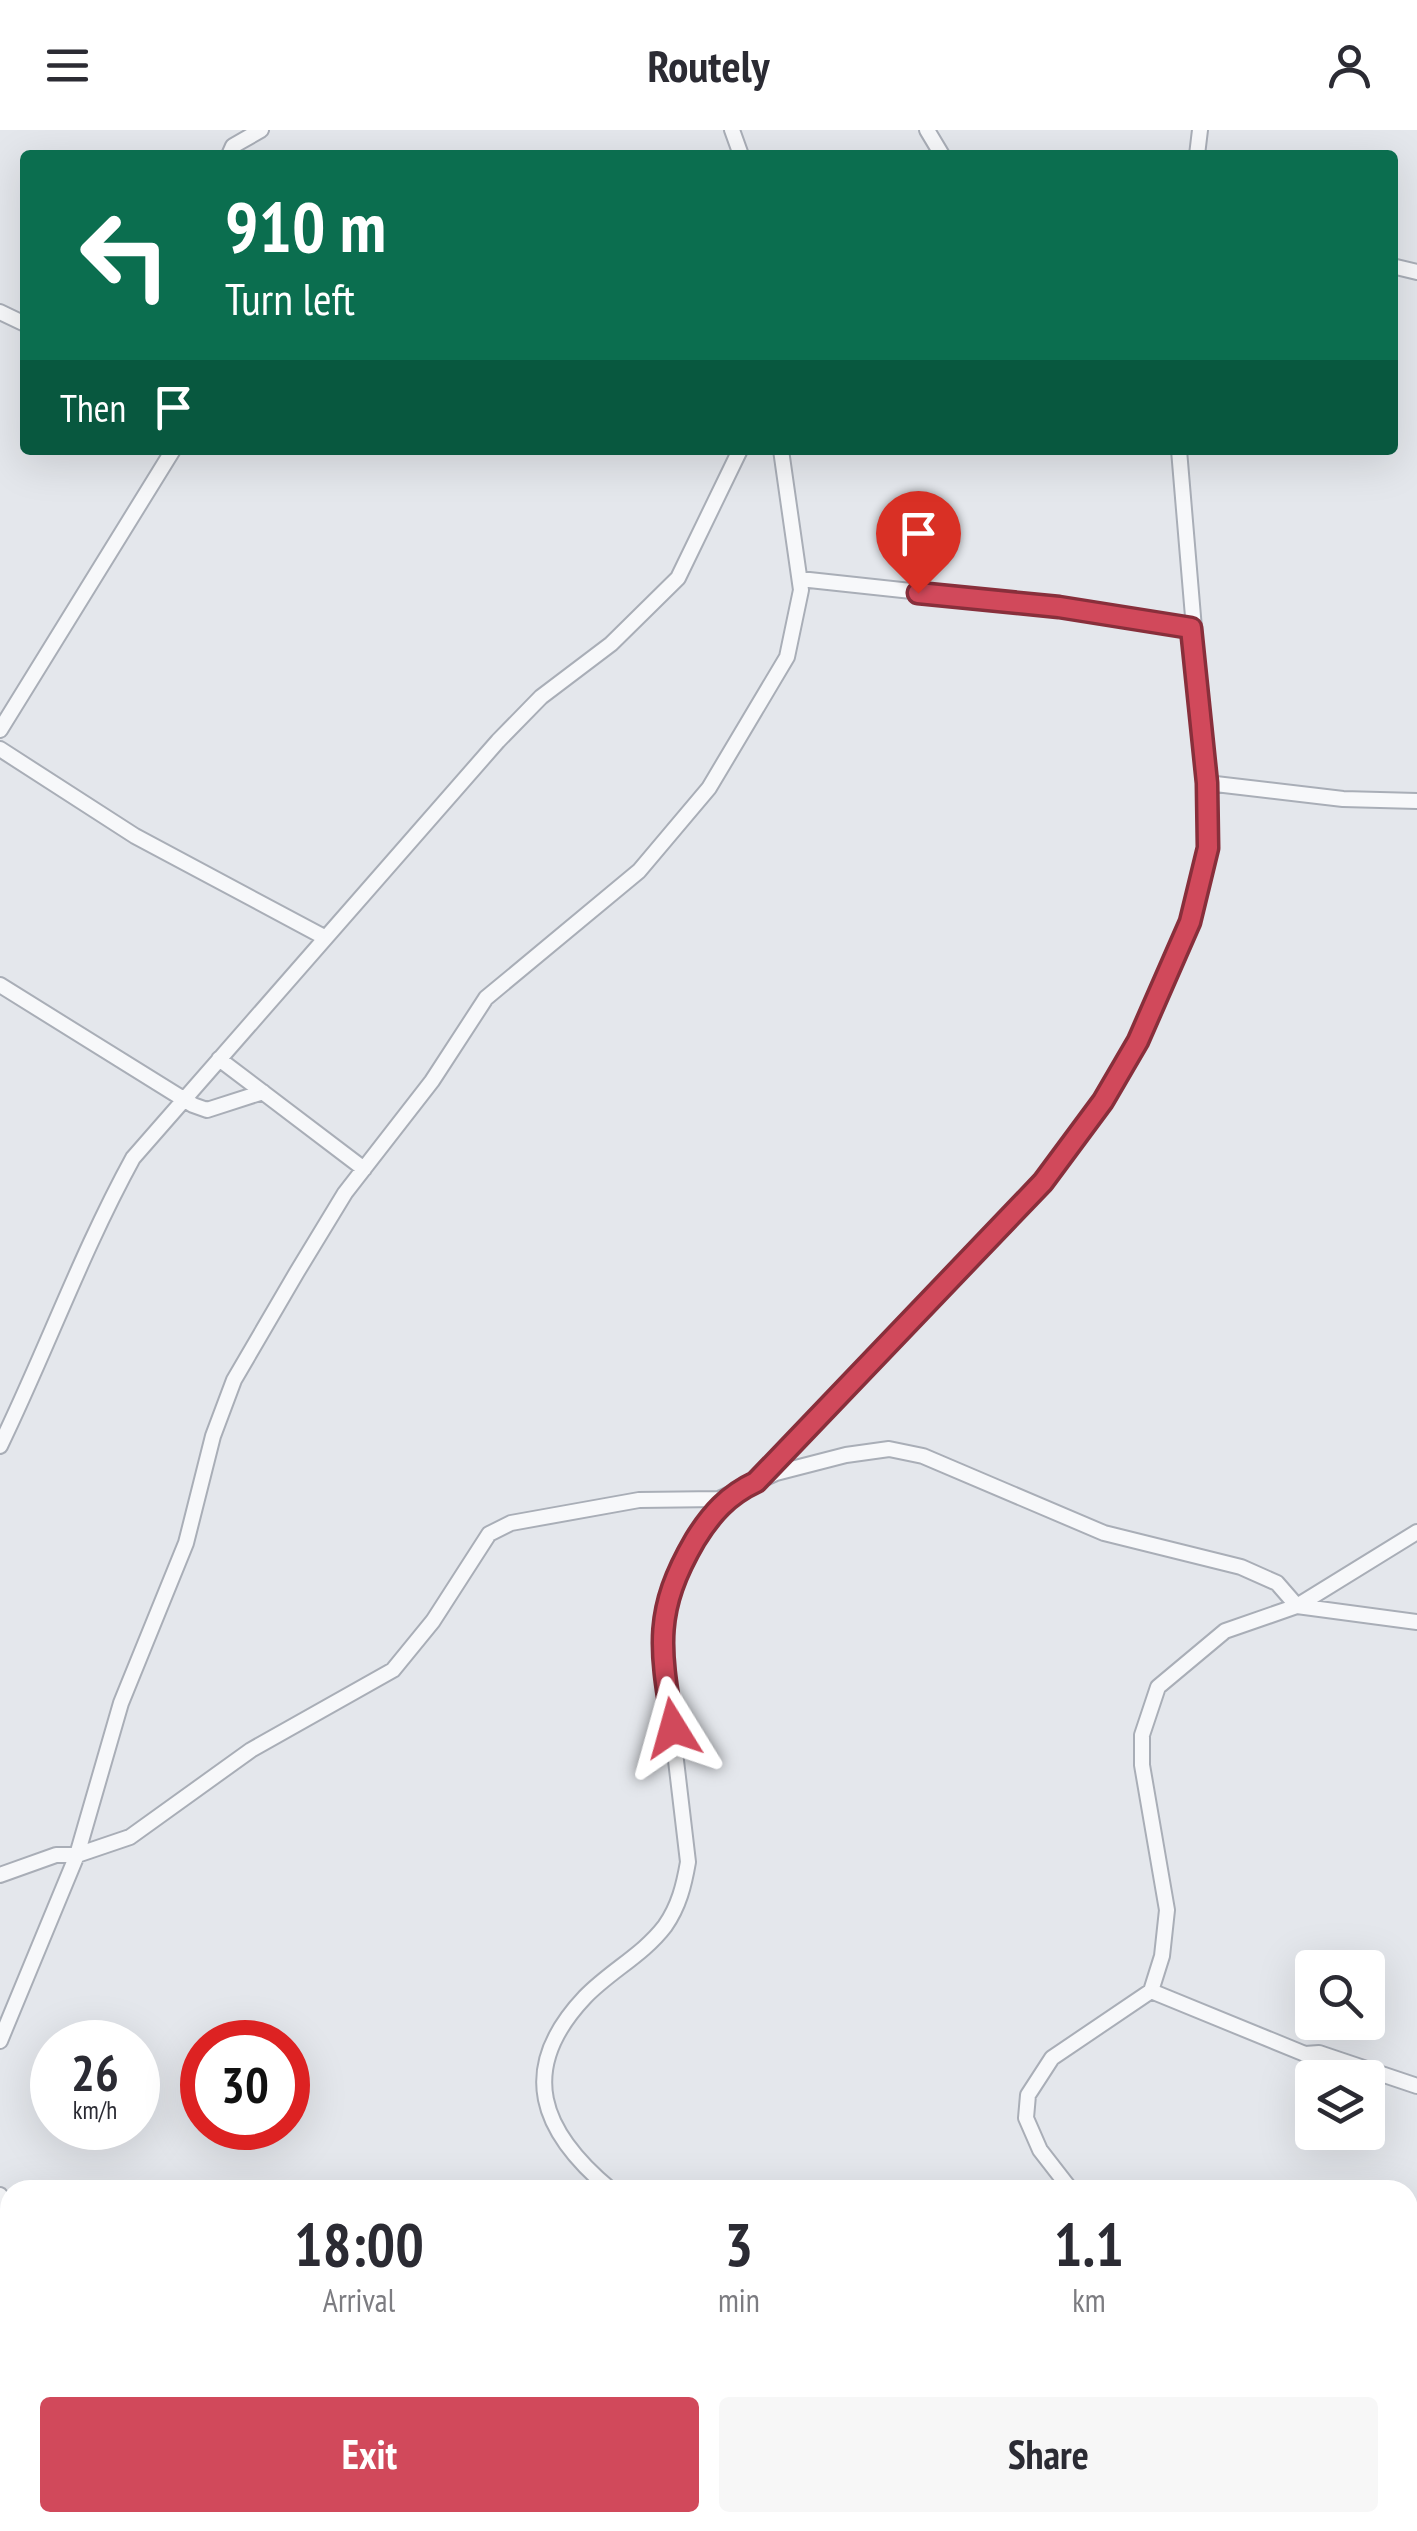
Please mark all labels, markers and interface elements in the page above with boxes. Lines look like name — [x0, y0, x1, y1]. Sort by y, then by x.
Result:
text: Routely — [647, 36, 770, 94]
icon: menu — [40, 38, 95, 93]
icon: person — [1322, 38, 1377, 93]
text: 910 m — [225, 181, 386, 271]
icon: left — [60, 190, 190, 320]
text: Turn left — [225, 269, 355, 327]
icon: arrive — [146, 380, 201, 435]
text: Then — [60, 383, 126, 432]
pin — [876, 491, 961, 594]
icon: arrive — [891, 506, 946, 561]
position arrow — [621, 1676, 725, 1780]
map controls — [1295, 1950, 1385, 2150]
button: search — [1295, 1950, 1385, 2040]
speed limit sign: 30 — [180, 2020, 310, 2150]
text: 26 — [71, 2040, 119, 2105]
button: layers — [1295, 2060, 1385, 2150]
text: km/h — [73, 2094, 117, 2126]
text: 18:00 — [294, 2205, 424, 2283]
text: 3 — [724, 2205, 753, 2283]
text: 1.1 — [1054, 2205, 1124, 2283]
text: Arrival — [323, 2279, 395, 2321]
text: min — [718, 2279, 760, 2321]
text: km — [1072, 2279, 1105, 2321]
button: Exit — [40, 2397, 699, 2512]
button: Share — [719, 2397, 1378, 2512]

